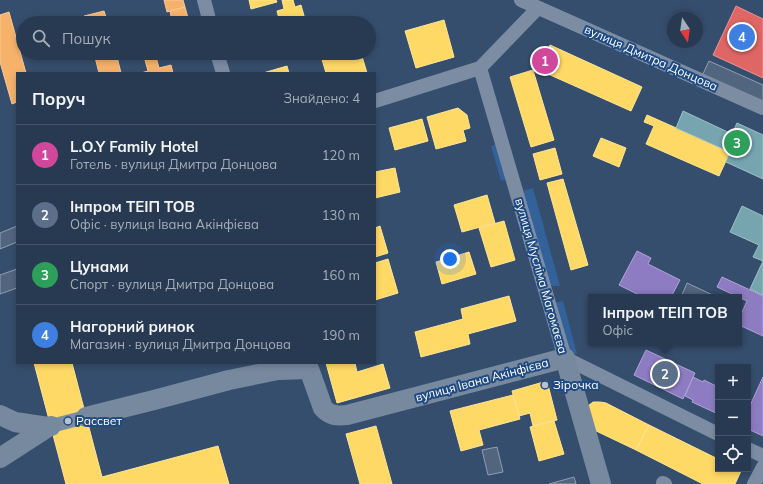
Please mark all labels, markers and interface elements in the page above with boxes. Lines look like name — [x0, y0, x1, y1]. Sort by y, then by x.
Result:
north arrow — [667, 12, 703, 48]
search box — [16, 16, 376, 60]
street label: вулиця Дмитра Донцова — [582, 21, 720, 94]
pin: 4 — [729, 22, 755, 52]
icon: search — [30, 27, 52, 49]
text: Пошук — [62, 29, 111, 48]
pin: 1 — [532, 46, 558, 76]
text: Поруч — [32, 88, 85, 109]
text: Знайдено: 4 — [283, 90, 360, 106]
pin: 3 — [724, 128, 750, 158]
text: L.O.Y Family Hotel — [70, 137, 199, 156]
text: 1 — [41, 147, 49, 163]
text: 120 m — [322, 147, 360, 163]
text: Готель · вулиця Дмитра Донцова — [70, 156, 277, 172]
street label: вулиця Мусліма Магомаєва — [512, 196, 571, 355]
text: Інпром ТЕІП ТОВ — [70, 197, 195, 216]
text: 2 — [41, 207, 49, 223]
text: 130 m — [322, 207, 360, 223]
text: Офіс · вулиця Івана Акінфієва — [70, 216, 259, 232]
your location — [440, 249, 460, 269]
text: Цунами — [70, 257, 129, 276]
text: 3 — [41, 267, 49, 283]
text: 160 m — [322, 267, 360, 283]
text: Спорт · вулиця Дмитра Донцова — [70, 276, 274, 292]
popup — [588, 294, 742, 346]
text: Інпром ТЕІП ТОВ — [603, 303, 727, 322]
text: Нагорний ринок — [70, 317, 194, 336]
text: Офіс — [603, 322, 633, 338]
text: 4 — [41, 327, 49, 343]
text: 190 m — [322, 327, 360, 343]
text: Магазин · вулиця Дмитра Донцова — [70, 336, 291, 352]
street label: вулиця Івана Акінфієва — [414, 354, 550, 405]
pin: 2 — [652, 359, 678, 389]
map controls — [715, 364, 751, 472]
button: + — [715, 364, 751, 400]
place label: Зірочка — [553, 377, 599, 392]
marker: Зірочка — [540, 380, 550, 390]
button: − — [715, 400, 751, 436]
place label: Рассвет — [76, 413, 122, 428]
marker: Рассвет — [63, 416, 73, 426]
button: locate — [715, 436, 751, 472]

